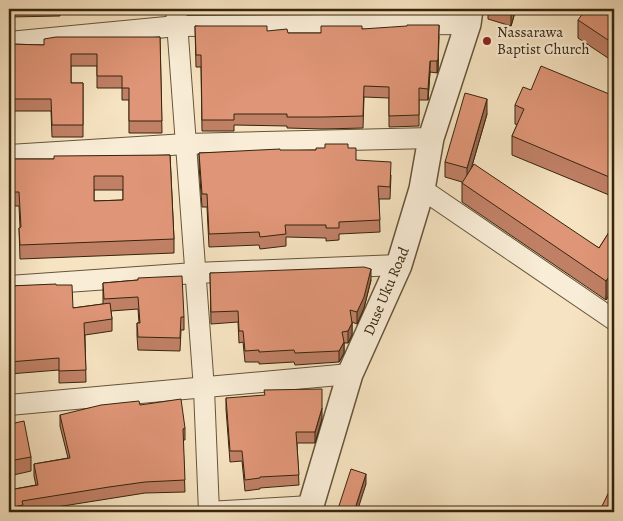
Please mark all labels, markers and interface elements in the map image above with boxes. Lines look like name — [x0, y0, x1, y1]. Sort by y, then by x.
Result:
place label: Nassarawa Baptist Church — [497, 22, 589, 59]
marker: Nassarawa Baptist Church — [481, 35, 493, 47]
street label: Duse Uku Road — [358, 243, 414, 338]

